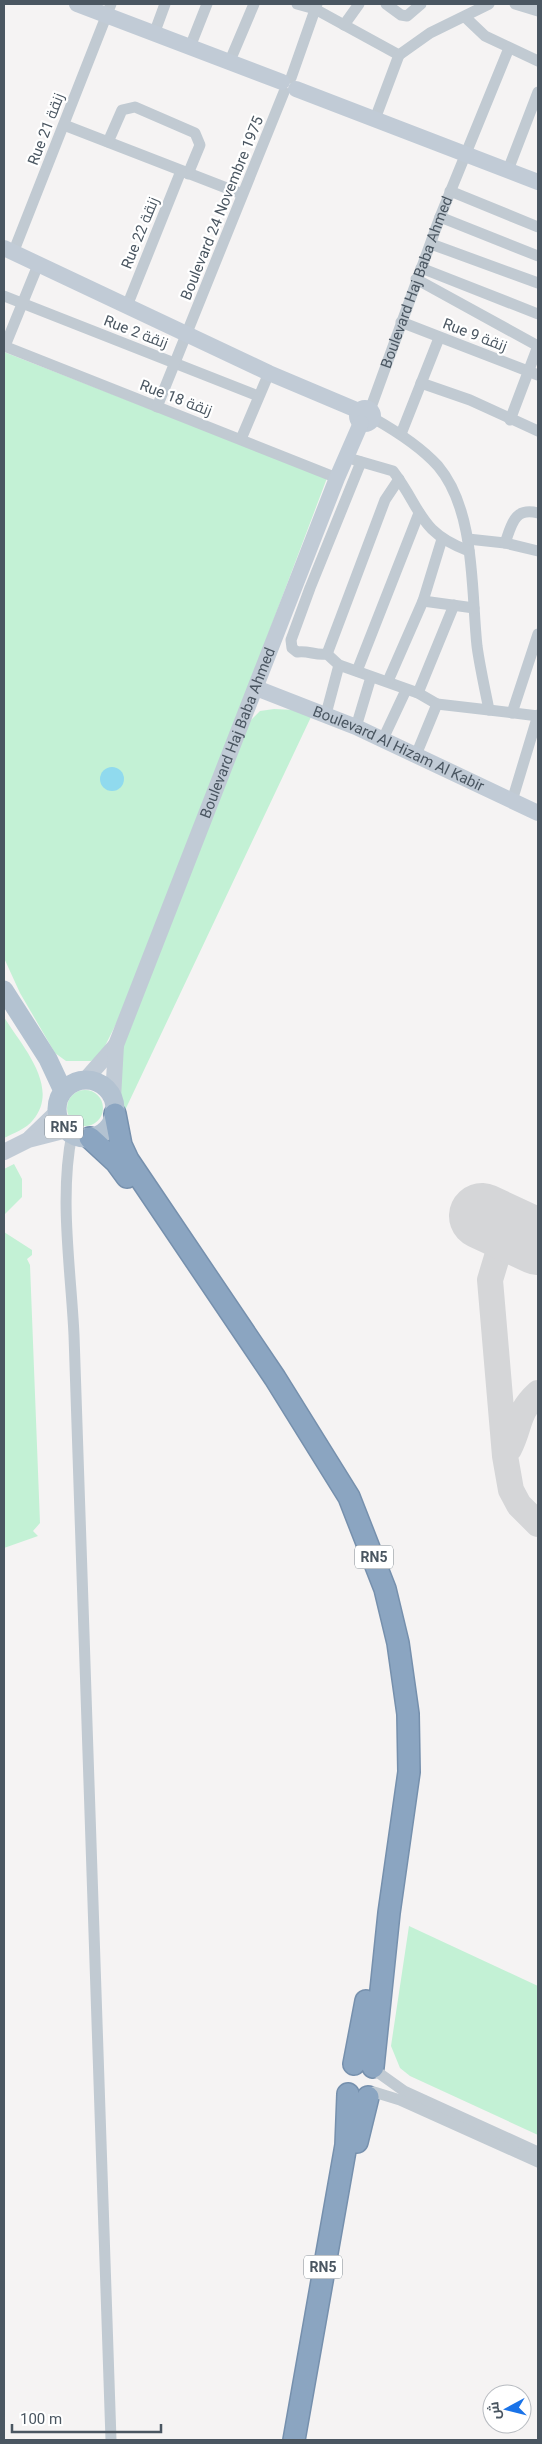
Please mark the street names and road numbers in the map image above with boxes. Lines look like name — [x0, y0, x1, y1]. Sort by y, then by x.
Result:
street label: Rue 21 زنقة — [24, 90, 68, 168]
street label: Boulevard 24 Novembre 1975 — [177, 113, 267, 303]
street label: Rue 22 زنقة — [117, 194, 163, 272]
street label: Boulevard Haj Baba Ahmed — [377, 194, 457, 371]
street label: Rue 2 زنقة — [101, 311, 171, 353]
street label: Rue 9 زنقة — [440, 314, 510, 356]
street label: Rue 18 زنقة — [137, 376, 215, 420]
street label: Boulevard Haj Baba Ahmed — [196, 645, 279, 821]
street label: Boulevard Al Hizam Al Kabir — [310, 702, 487, 795]
road number: RN5 — [45, 1116, 83, 1138]
road number: RN5 — [355, 1545, 393, 1568]
road number: RN5 — [304, 2256, 342, 2278]

